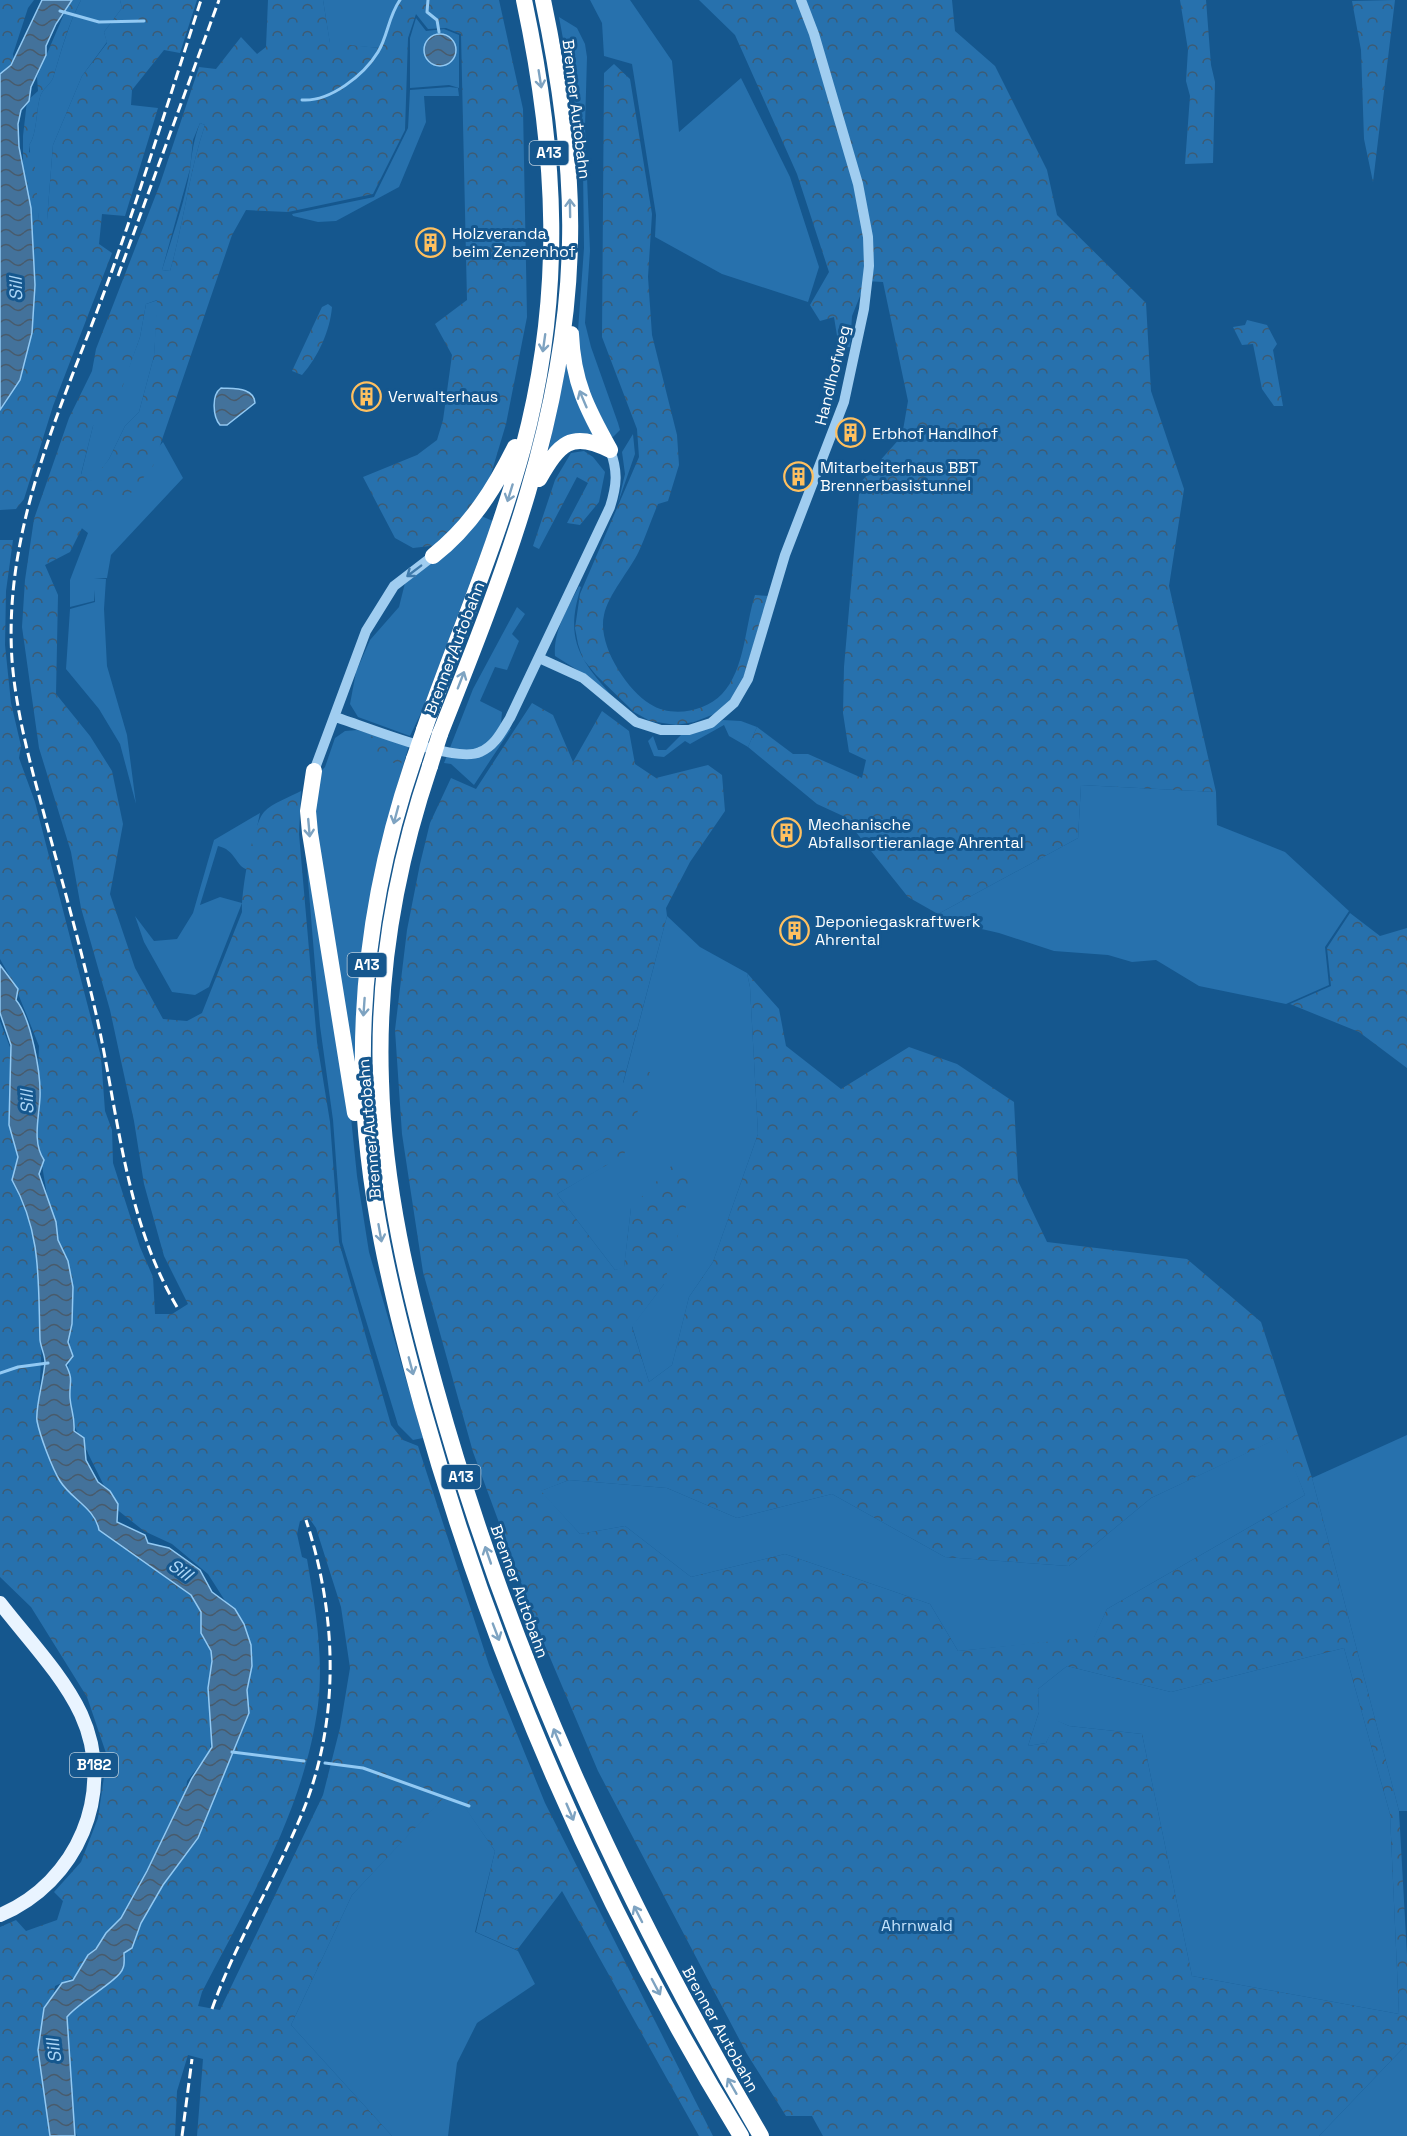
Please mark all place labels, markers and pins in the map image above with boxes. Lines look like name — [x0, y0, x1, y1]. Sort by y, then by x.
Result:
place label: Holzveranda beim Zenzenhof — [452, 223, 576, 262]
building icon: Holzveranda beim Zenzenhof — [415, 226, 447, 258]
building icon: Verwalterhaus — [351, 380, 383, 412]
place label: Verwalterhaus — [388, 386, 498, 407]
building icon: Erbhof Handlhof — [835, 417, 867, 449]
place label: Erbhof Handlhof — [872, 423, 998, 444]
place label: Mitarbeiterhaus BBT Brennerbasistunnel — [820, 457, 978, 496]
building icon: Mitarbeiterhaus BBT Brennerbasistunnel — [783, 460, 815, 492]
place label: Mechanische Abfallsortieranlage Ahrental — [808, 814, 1024, 853]
building icon: Mechanische Abfallsortieranlage Ahrental — [771, 817, 803, 849]
place label: Deponiegaskraftwerk Ahrental — [815, 911, 981, 950]
building icon: Deponiegaskraftwerk Ahrental — [778, 914, 810, 946]

